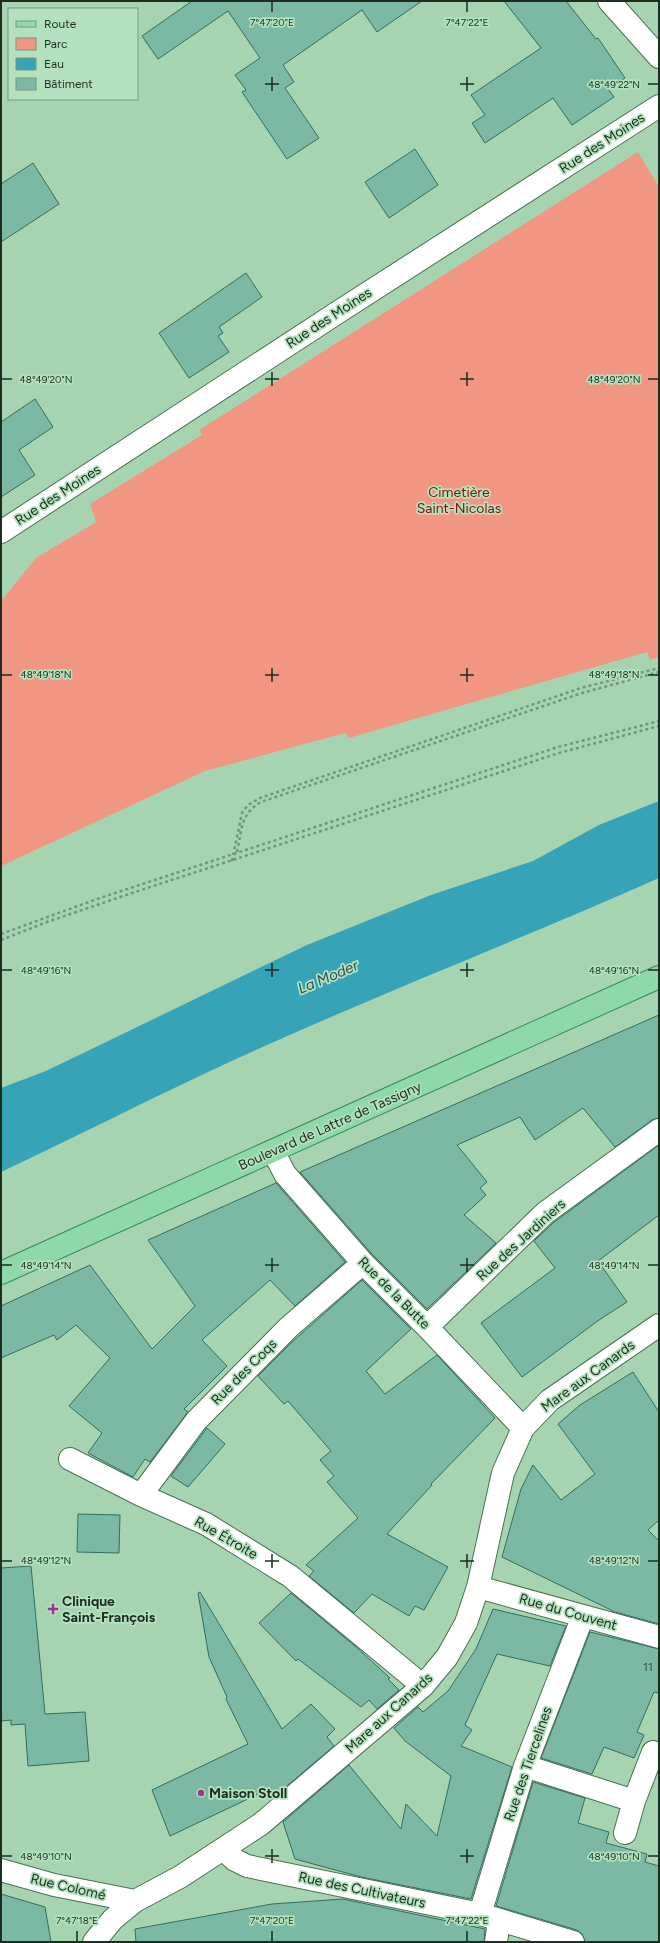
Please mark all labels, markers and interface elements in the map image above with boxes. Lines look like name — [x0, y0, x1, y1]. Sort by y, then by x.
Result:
legend — [8, 8, 138, 100]
text: 7°47'20"E — [250, 16, 294, 29]
text: 7°47'22"E — [446, 16, 489, 29]
text: Route — [44, 17, 77, 31]
text: Parc — [44, 37, 68, 51]
text: Eau — [44, 57, 64, 71]
text: Bâtiment — [44, 77, 93, 91]
text: 48°49'22"N — [588, 78, 640, 91]
street label: Rue des Moines — [556, 109, 648, 177]
street label: Rue des Moines — [283, 284, 375, 352]
text: 48°49'20"N — [20, 373, 72, 386]
text: 48°49'20"N — [588, 373, 640, 386]
street label: Rue des Moines — [12, 461, 104, 529]
park label: Cimetière Saint-Nicolas — [417, 484, 501, 517]
text: 48°49'18"N — [20, 668, 72, 681]
text: 48°49'18"N — [588, 668, 640, 681]
water label: La Moder — [295, 956, 362, 998]
text: 48°49'16"N — [21, 964, 71, 977]
text: 48°49'16"N — [589, 964, 639, 977]
street label: Boulevard de Lattre de Tassigny — [236, 1078, 425, 1174]
street label: Rue des Jardiniers — [473, 1196, 569, 1284]
street label: Rue de la Butte — [354, 1253, 434, 1333]
text: 48°49'14"N — [20, 1259, 72, 1272]
text: 48°49'14"N — [588, 1259, 640, 1272]
street label: Rue des Coqs — [207, 1335, 281, 1409]
street label: Mare aux Canards — [538, 1336, 638, 1416]
street label: Rue Étroite — [191, 1513, 261, 1563]
text: 48°49'12"N — [21, 1554, 71, 1567]
text: 48°49'12"N — [589, 1554, 639, 1567]
street label: Rue du Couvent — [517, 1590, 619, 1634]
place label: Clinique Saint-François — [62, 1593, 156, 1626]
marker: Clinique Saint-François — [47, 1603, 59, 1615]
house number: 11 — [643, 1660, 653, 1674]
street label: Mare aux Canards — [342, 1669, 436, 1757]
street label: Rue des Tiercelines — [500, 1704, 556, 1824]
place label: Maison Stoll — [209, 1785, 287, 1802]
marker: Maison Stoll — [196, 1788, 206, 1798]
text: 48°49'10"N — [20, 1850, 72, 1863]
text: 48°49'10"N — [588, 1850, 640, 1863]
street label: Rue des Cultivateurs — [297, 1868, 427, 1912]
street label: Rue Colomé — [29, 1870, 108, 1904]
text: 7°47'18"E — [56, 1914, 98, 1927]
text: 7°47'20"E — [250, 1914, 294, 1927]
text: 7°47'22"E — [446, 1914, 489, 1927]

